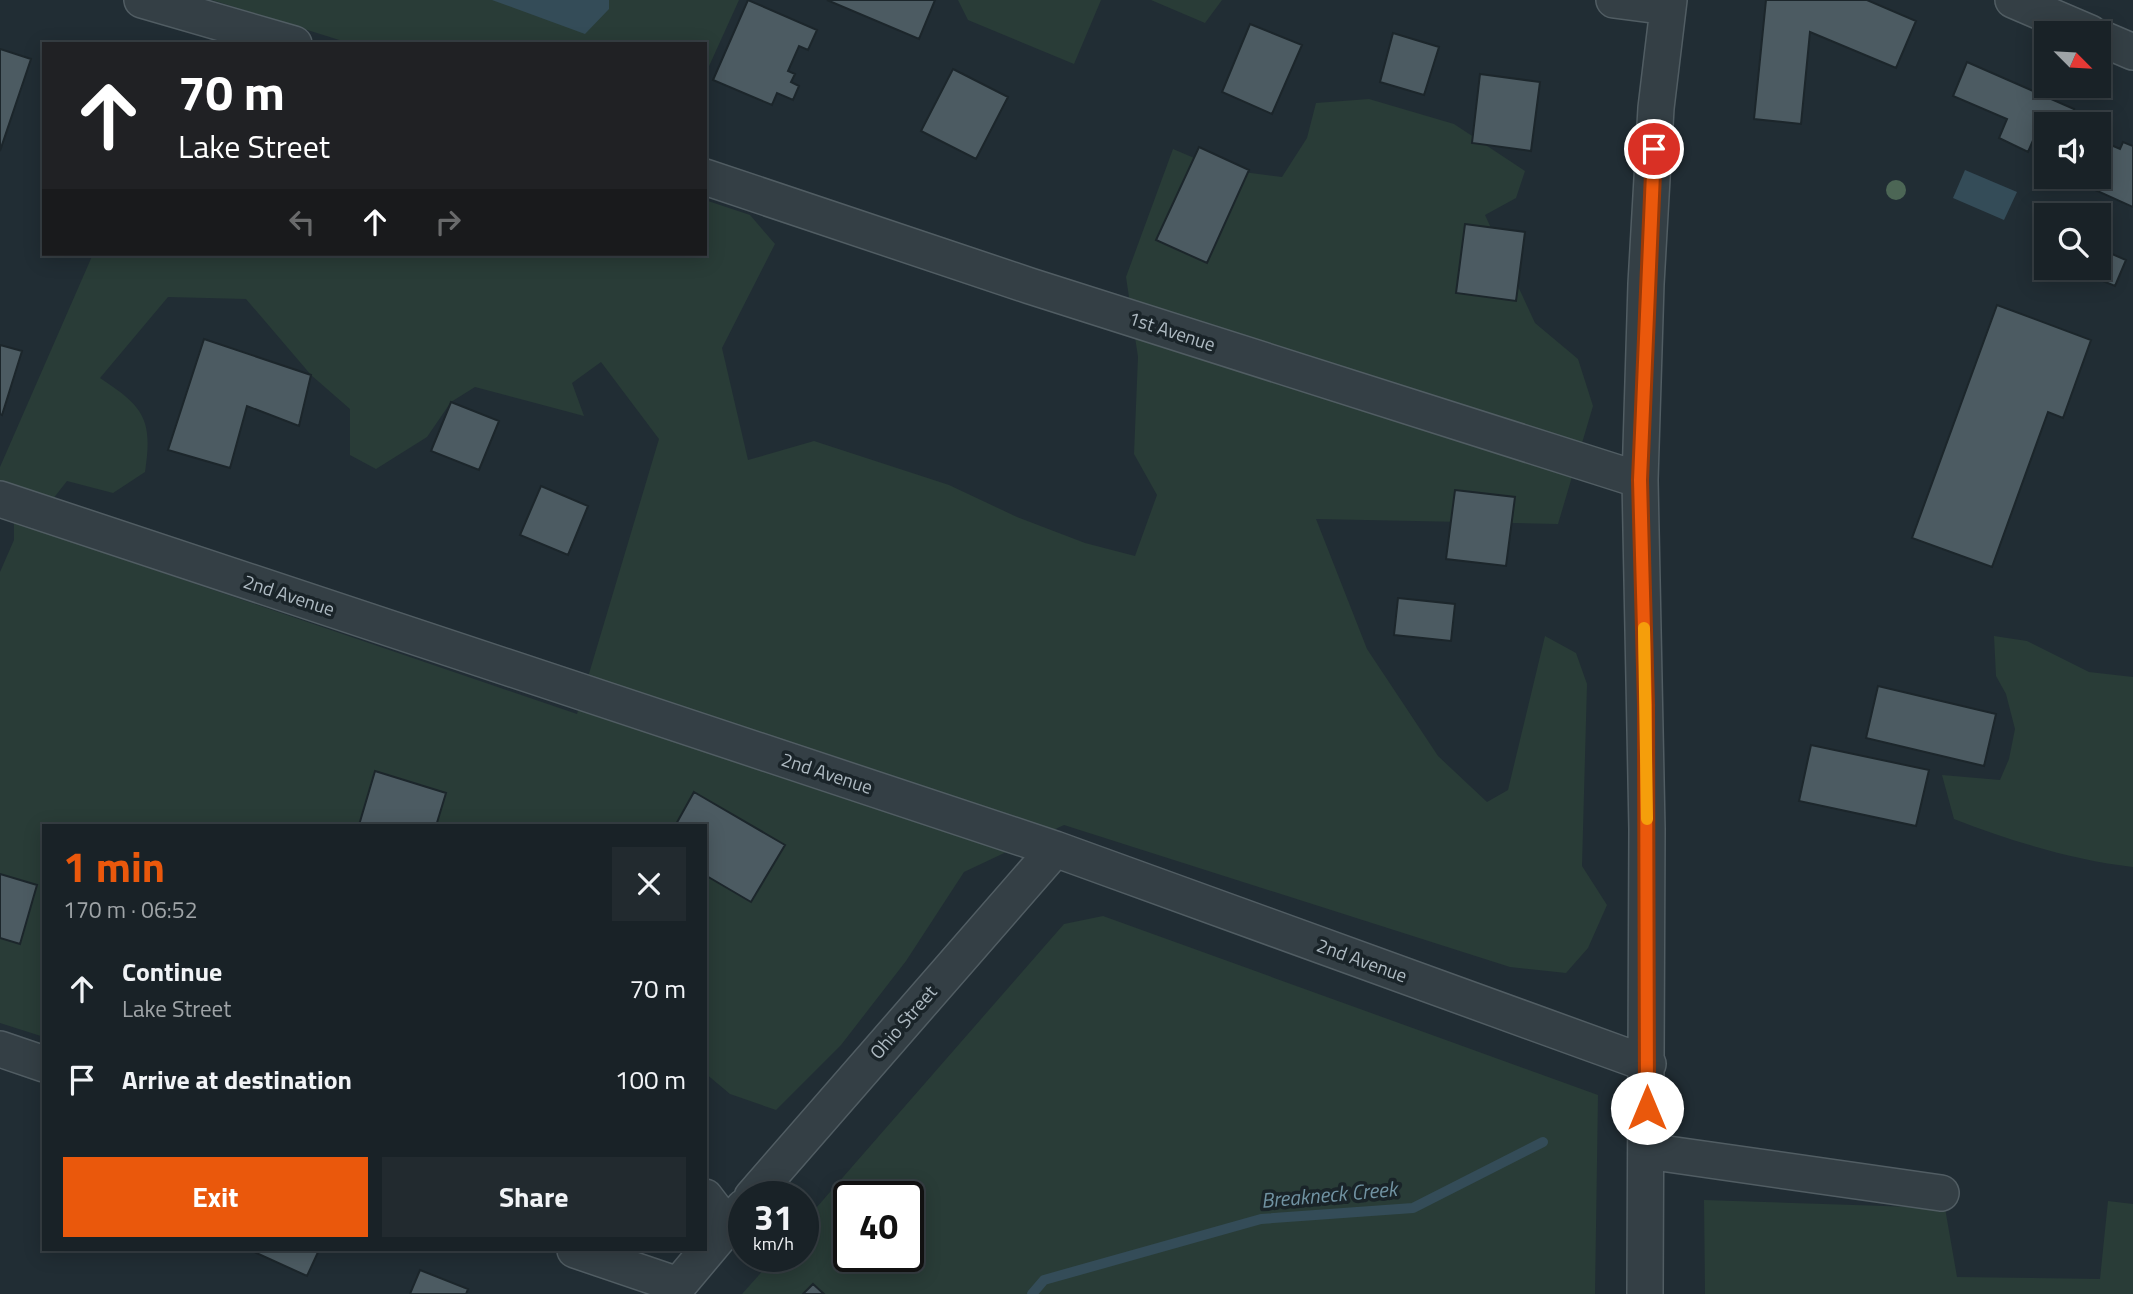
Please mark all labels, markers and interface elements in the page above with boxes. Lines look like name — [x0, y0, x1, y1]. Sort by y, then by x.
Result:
north arrow — [2034, 21, 2110, 98]
map controls — [2034, 21, 2111, 280]
text: 70 m — [178, 54, 285, 129]
icon: ahead — [63, 70, 154, 161]
button: sound — [2034, 112, 2111, 189]
pin — [1624, 119, 1684, 179]
text: Lake Street — [178, 122, 330, 170]
icon: arrive — [1635, 130, 1673, 168]
icon: left — [283, 203, 321, 241]
icon: ahead — [356, 203, 394, 241]
icon: right — [429, 203, 467, 241]
button: search — [2034, 203, 2111, 280]
street label: 1st Avenue — [1125, 303, 1219, 358]
street label: 2nd Avenue — [240, 566, 339, 623]
street label: 2nd Avenue — [778, 744, 877, 801]
text: 1 min — [63, 834, 165, 898]
button: close — [612, 847, 686, 921]
text: 170 m · 06:52 — [63, 892, 198, 927]
street label: 2nd Avenue — [1313, 930, 1412, 989]
text: Continue — [122, 952, 222, 991]
text: 70 m — [629, 969, 686, 1008]
icon: ahead — [63, 970, 101, 1008]
street label: Ohio Street — [862, 978, 943, 1065]
text: Lake Street — [122, 991, 231, 1026]
text: Arrive at destination — [122, 1060, 352, 1099]
text: 100 m — [615, 1060, 686, 1099]
icon: arrive — [63, 1061, 101, 1099]
position arrow — [1610, 1071, 1684, 1145]
button: Exit — [63, 1157, 368, 1237]
button: Share — [382, 1157, 686, 1237]
water label: Breakneck Creek — [1260, 1172, 1401, 1216]
speed limit sign: 40 — [833, 1181, 924, 1272]
text: 31 — [754, 1190, 793, 1244]
text: km/h — [753, 1230, 794, 1257]

